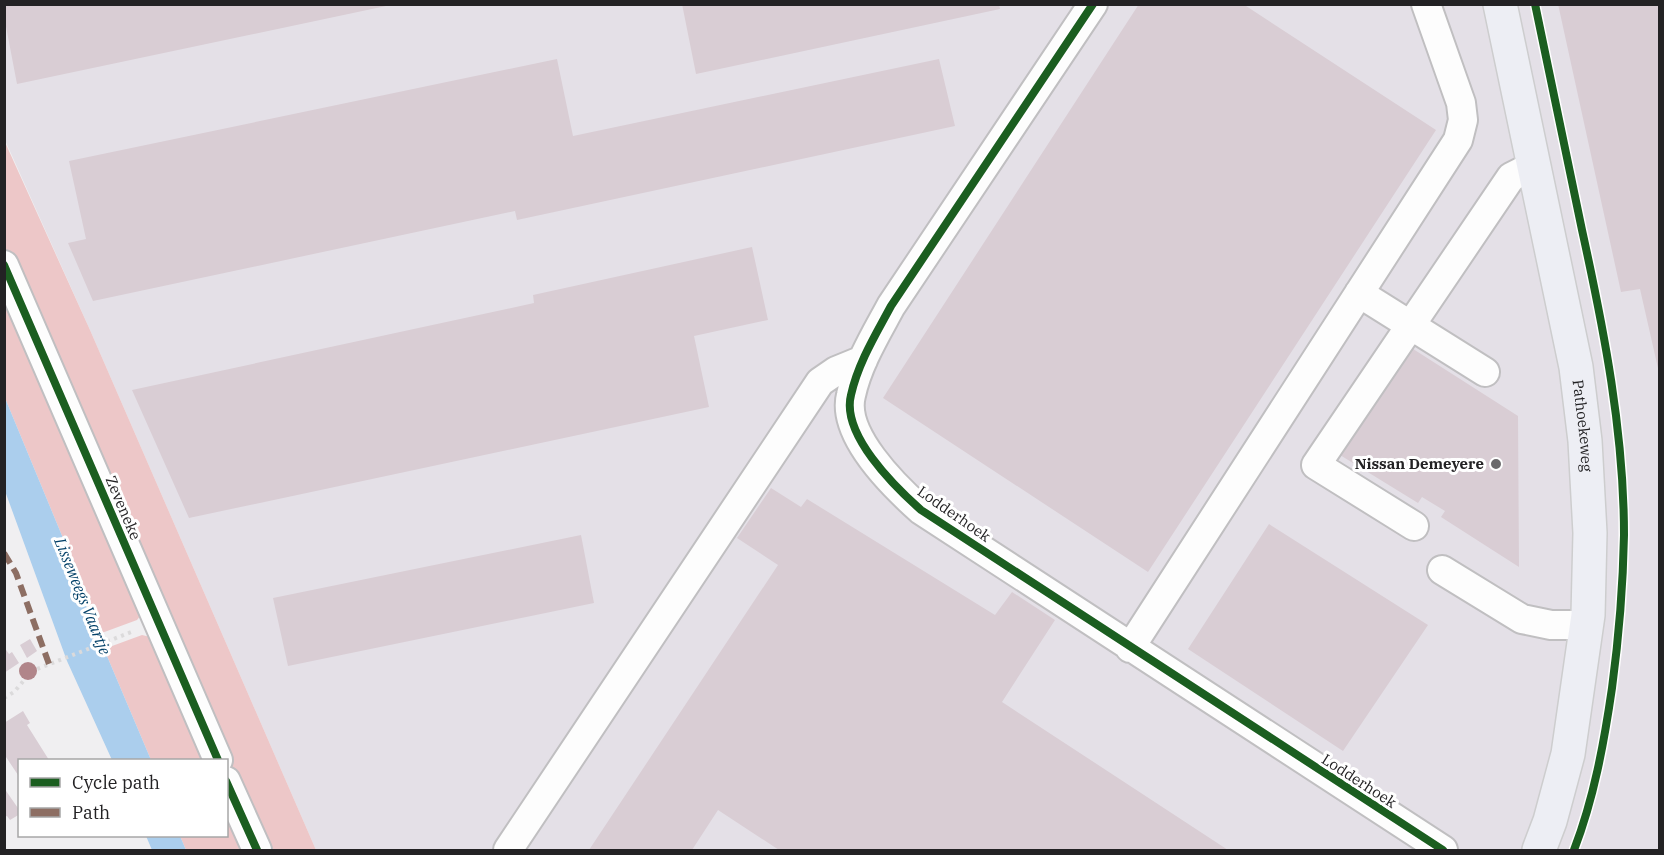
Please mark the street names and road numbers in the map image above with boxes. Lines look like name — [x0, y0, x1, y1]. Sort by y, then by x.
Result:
street label: Pathoekeweg — [1569, 378, 1597, 472]
street label: Zeveneke — [102, 473, 145, 543]
street label: Lodderhoek — [914, 481, 995, 546]
street label: Lodderhoek — [1318, 749, 1400, 812]

